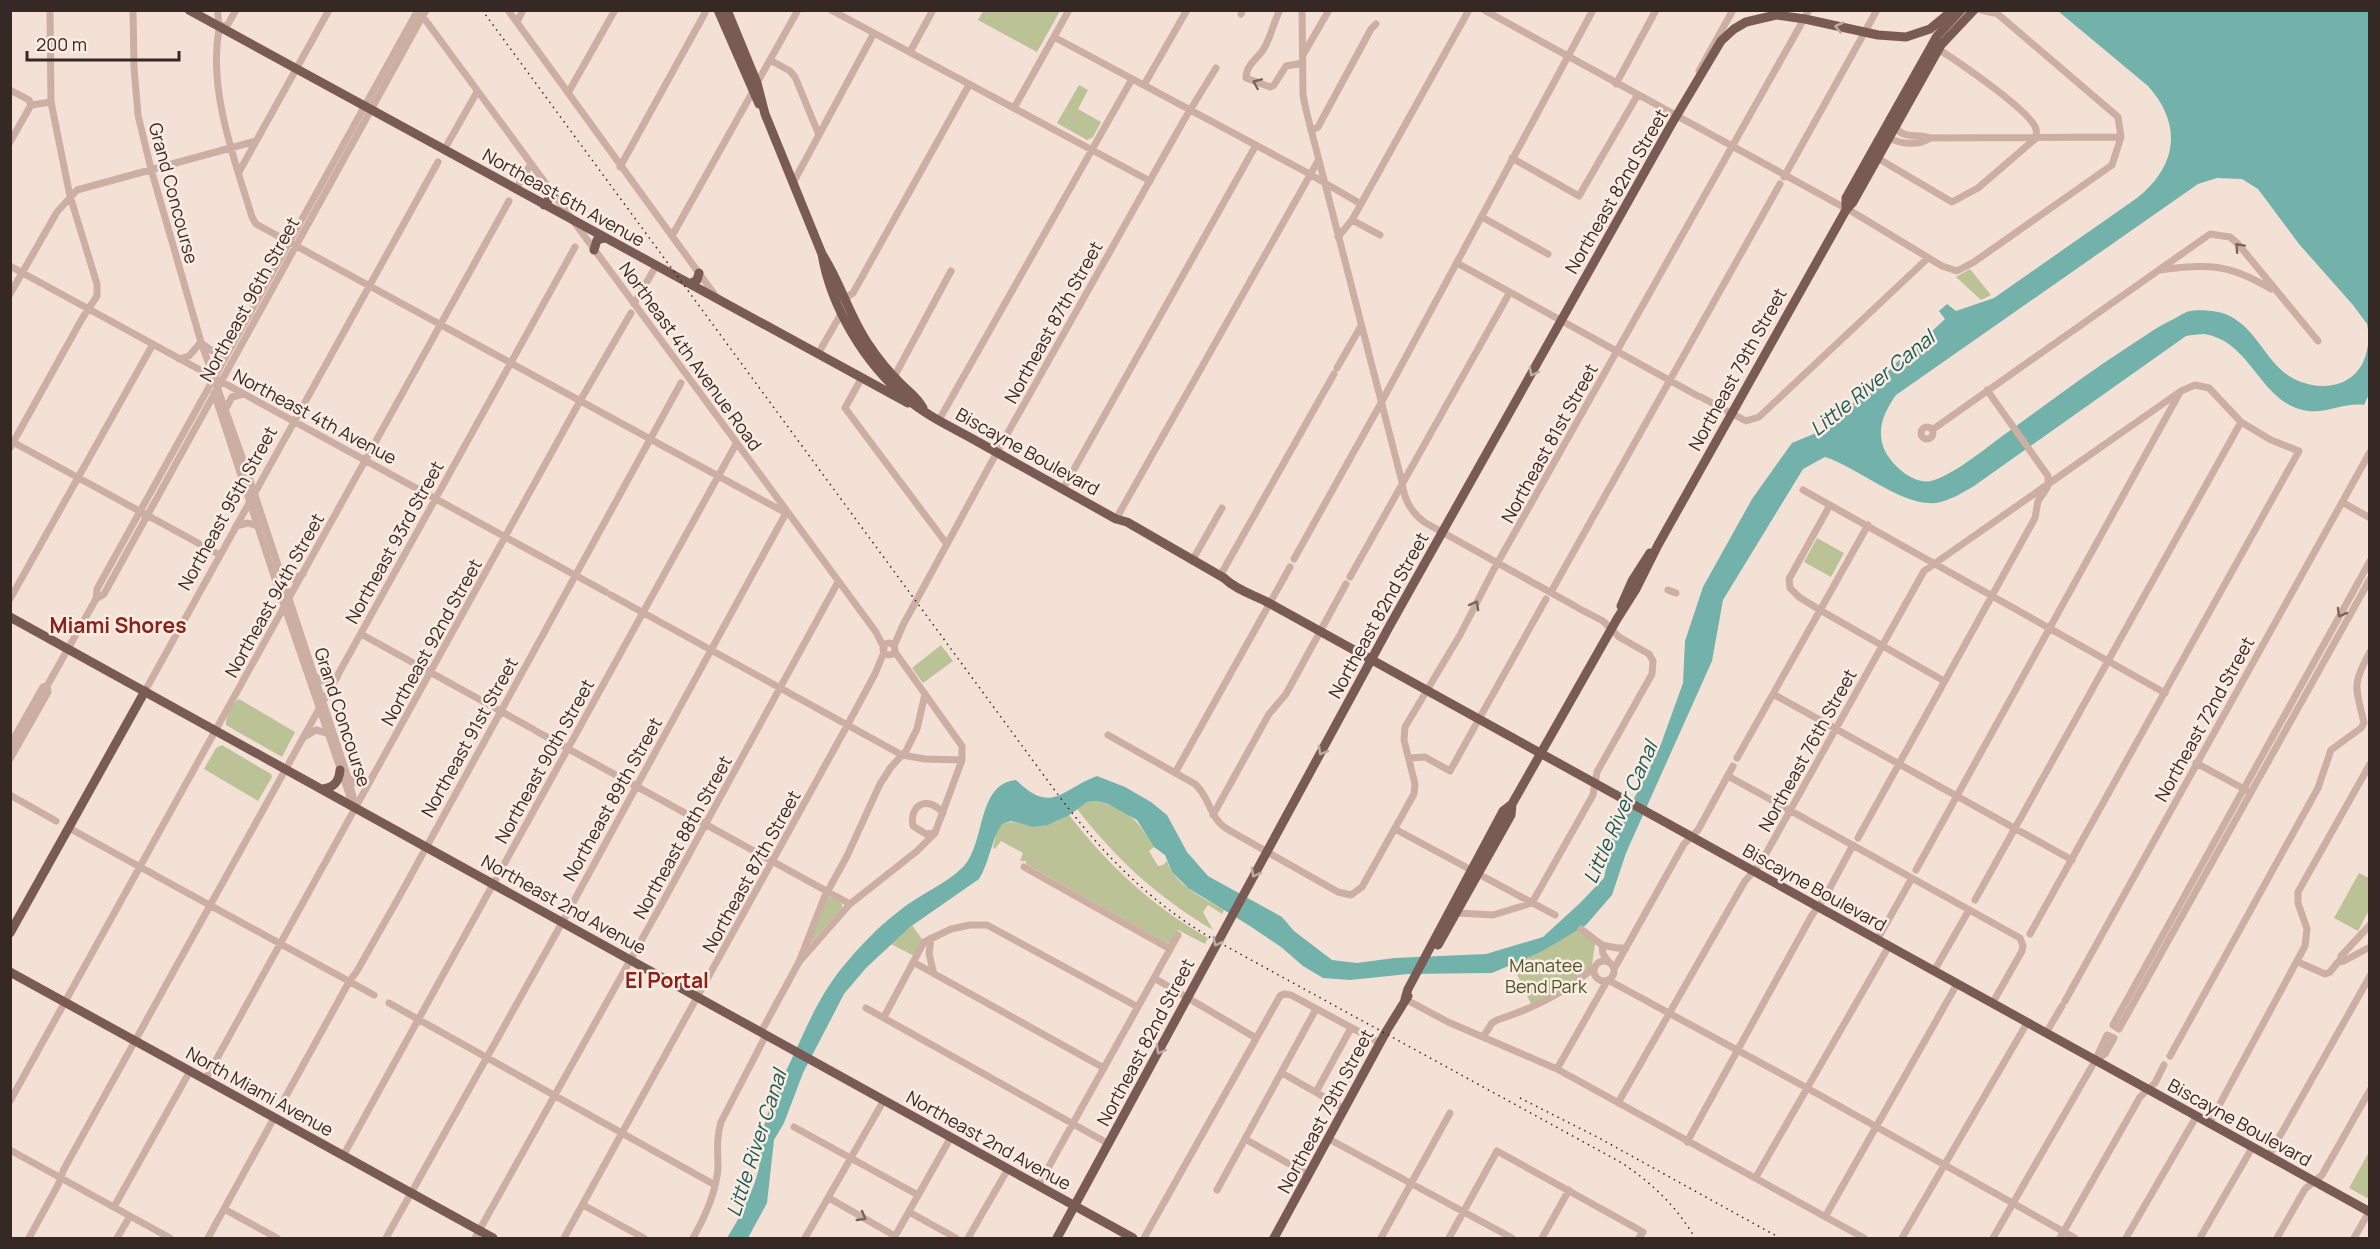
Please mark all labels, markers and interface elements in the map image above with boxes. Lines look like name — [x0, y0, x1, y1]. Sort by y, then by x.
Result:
one-way arrow — [1834, 21, 1844, 34]
scale bar — [27, 24, 178, 62]
text: 200 m — [36, 32, 87, 56]
one-way arrow — [1253, 78, 1264, 90]
street label: Northeast 82nd Street — [1559, 104, 1673, 278]
street label: Grand Concourse — [144, 120, 204, 266]
street label: Northeast 6th Avenue — [478, 142, 650, 252]
street label: Northeast 96th Street — [194, 212, 304, 386]
street label: Northeast 87th Street — [998, 237, 1108, 407]
one-way arrow — [2235, 243, 2246, 253]
street label: Northeast 4th Avenue Road — [614, 257, 768, 455]
street label: Northeast 79th Street — [1682, 283, 1792, 455]
water label: Little River Canal — [1804, 323, 1942, 442]
street label: Northeast 81st Street — [1495, 359, 1603, 527]
street label: Northeast 4th Avenue — [229, 363, 401, 469]
one-way arrow — [1529, 365, 1540, 376]
street label: Biscayne Boulevard — [952, 402, 1104, 500]
street label: Northeast 95th Street — [172, 422, 282, 594]
street label: Northeast 93rd Street — [339, 456, 449, 628]
street label: Northeast 94th Street — [219, 509, 329, 681]
street label: Northeast 82nd Street — [1322, 528, 1434, 702]
street label: Northeast 92nd Street — [375, 554, 487, 730]
one-way arrow — [1468, 600, 1479, 611]
one-way arrow — [2337, 606, 2348, 617]
district label: Miami Shores — [49, 611, 187, 639]
street label: Northeast 72nd Street — [2149, 632, 2259, 806]
street label: Grand Concourse — [309, 644, 377, 790]
street label: Northeast 91st Street — [415, 653, 523, 821]
street label: Northeast 76th Street — [1752, 664, 1862, 836]
street label: Northeast 90th Street — [489, 675, 599, 847]
street label: Northeast 89th Street — [557, 713, 667, 885]
water label: Little River Canal — [1577, 734, 1664, 887]
one-way arrow — [1317, 745, 1329, 755]
street label: Northeast 88th Street — [627, 751, 737, 923]
street label: Northeast 87th Street — [696, 786, 806, 956]
street label: Biscayne Boulevard — [1739, 838, 1891, 936]
street label: Northeast 2nd Avenue — [477, 849, 651, 959]
one-way arrow — [1251, 866, 1262, 877]
one-way arrow — [1213, 936, 1224, 946]
park label: Manatee Bend Park — [1505, 953, 1588, 998]
street label: Northeast 82nd Street — [1091, 954, 1199, 1130]
district label: El Portal — [625, 966, 709, 994]
street label: Northeast 79th Street — [1272, 1025, 1378, 1197]
street label: North Miami Avenue — [182, 1041, 338, 1141]
one-way arrow — [1156, 1044, 1167, 1054]
water label: Little River Canal — [720, 1064, 793, 1220]
street label: Biscayne Boulevard — [2164, 1073, 2316, 1171]
street label: Northeast 2nd Avenue — [902, 1085, 1076, 1195]
one-way arrow — [856, 1210, 866, 1221]

